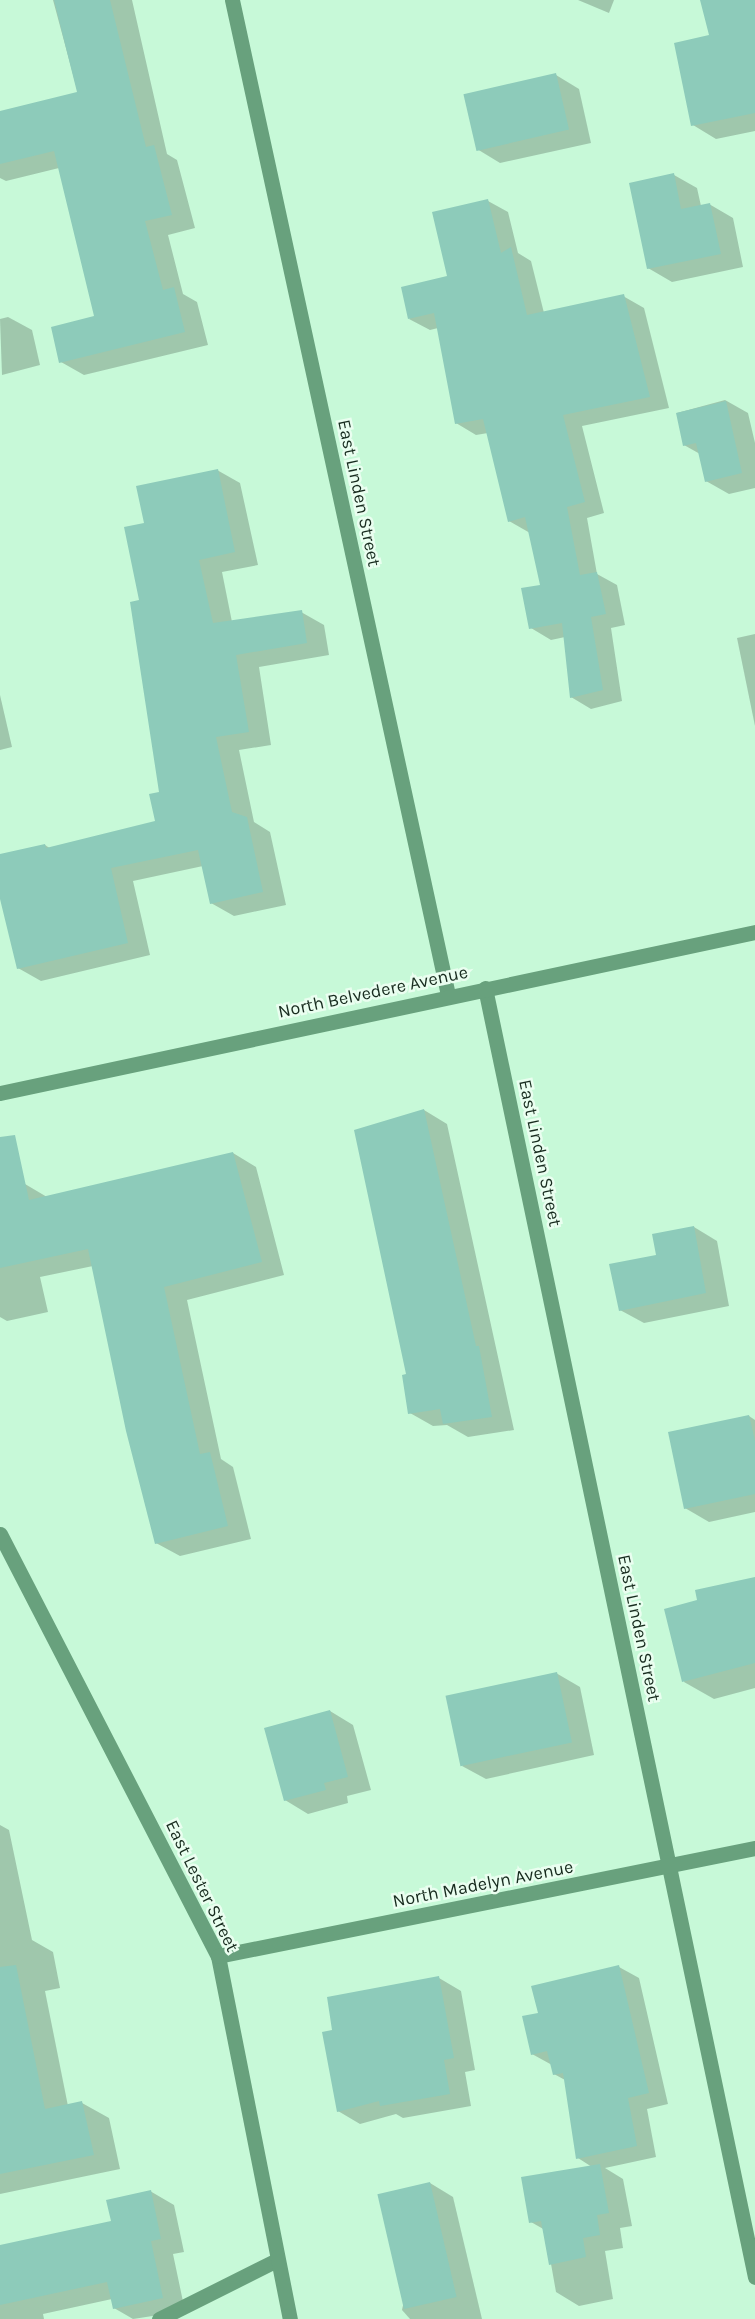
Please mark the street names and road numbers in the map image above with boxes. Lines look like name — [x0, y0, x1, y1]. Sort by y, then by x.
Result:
street label: East Linden Street — [333, 418, 385, 568]
street label: North Belvedere Avenue — [276, 961, 470, 1023]
street label: East Linden Street — [514, 1078, 566, 1228]
street label: East Linden Street — [613, 1553, 665, 1703]
street label: East Lester Street — [161, 1817, 243, 1955]
street label: North Madelyn Avenue — [391, 1856, 575, 1912]

